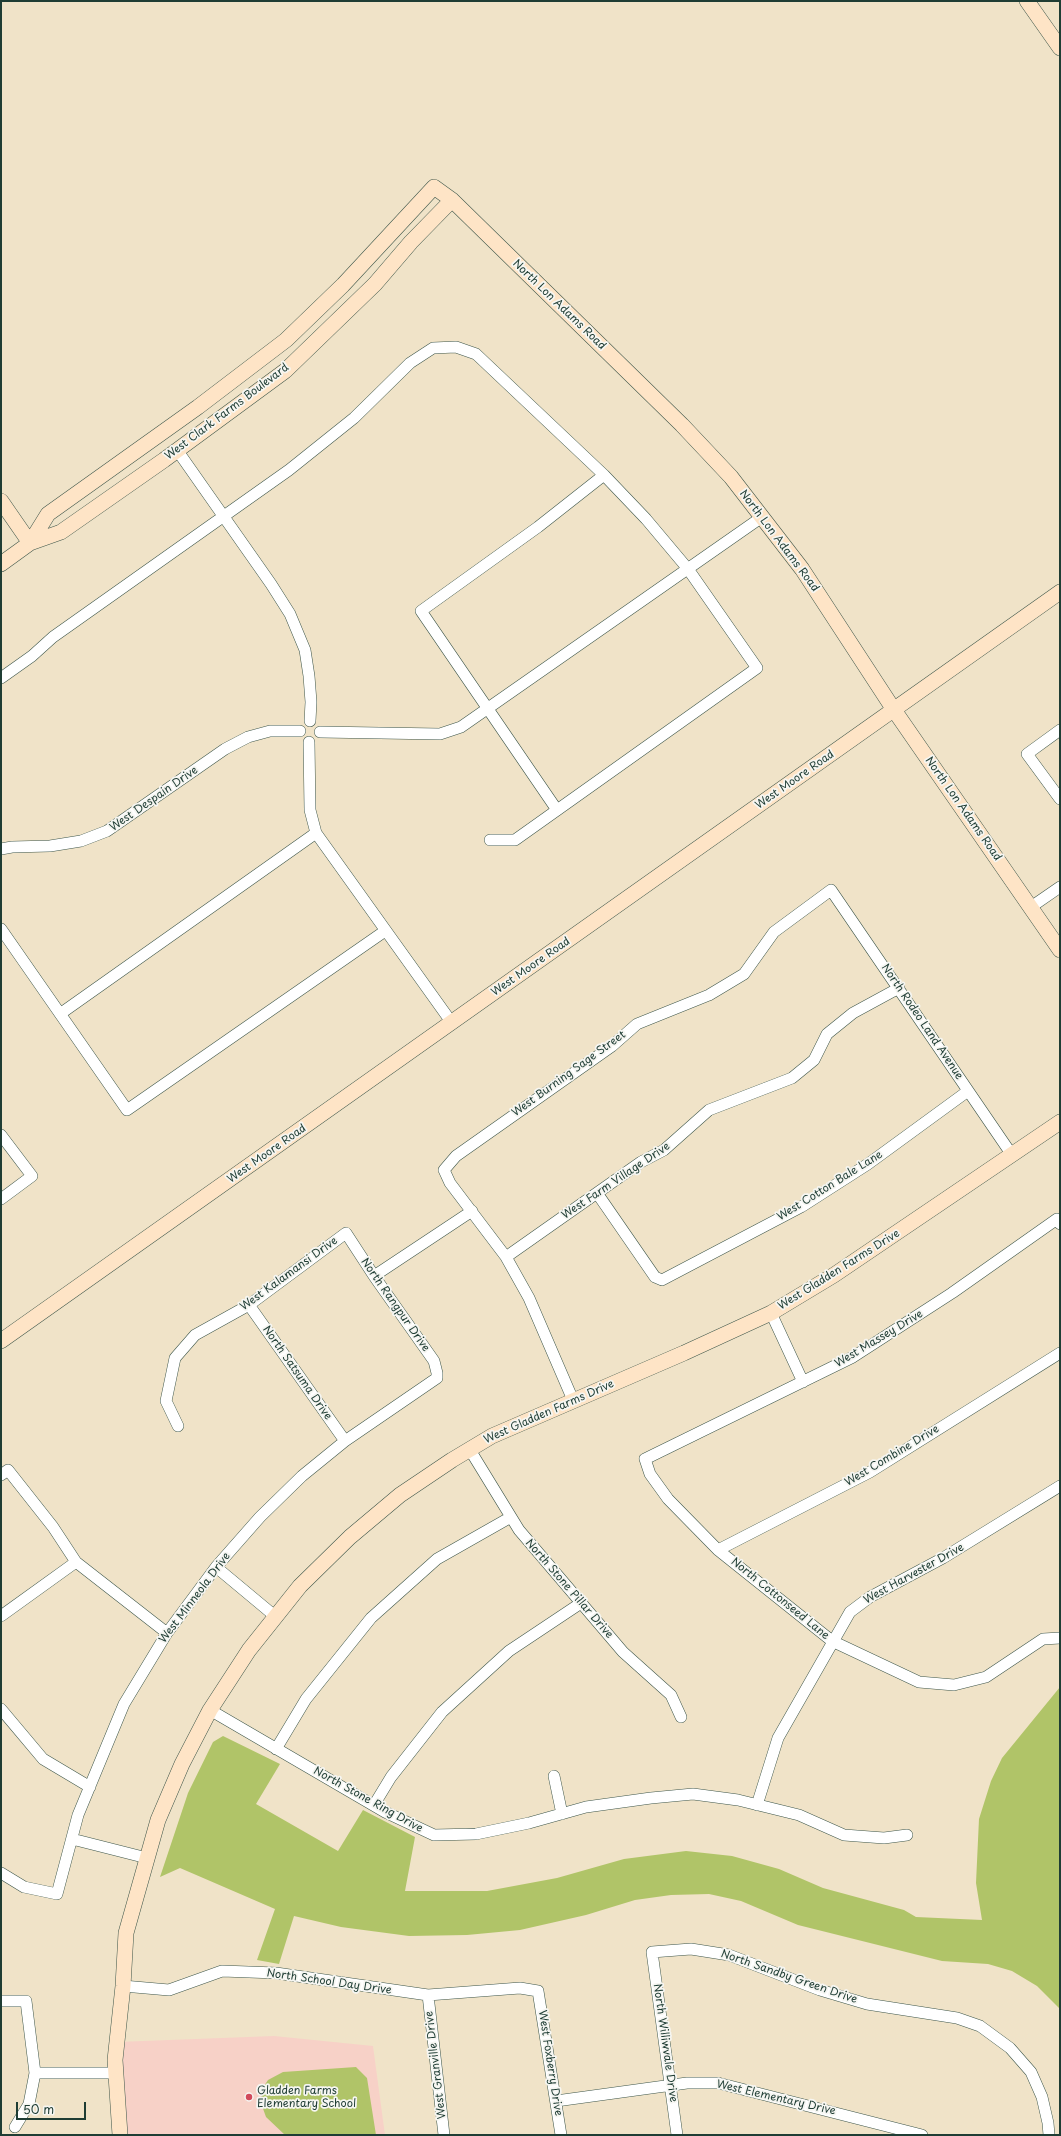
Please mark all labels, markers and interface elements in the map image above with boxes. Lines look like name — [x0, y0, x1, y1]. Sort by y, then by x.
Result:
street label: North Lon Adams Road — [510, 257, 608, 353]
street label: West Clark Farms Boulevard — [163, 361, 291, 463]
street label: North Lon Adams Road — [736, 487, 822, 595]
street label: West Moore Road — [753, 748, 837, 812]
street label: North Lon Adams Road — [922, 754, 1004, 864]
street label: West Despain Drive — [107, 764, 201, 834]
street label: West Moore Road — [489, 935, 573, 999]
street label: North Rodeo Land Avenue — [878, 962, 966, 1082]
street label: West Burning Sage Street — [509, 1028, 629, 1120]
street label: West Moore Road — [225, 1122, 309, 1186]
street label: West Farm Village Drive — [559, 1140, 673, 1222]
street label: West Cotton Bale Lane — [775, 1148, 885, 1224]
street label: West Gladden Farms Drive — [776, 1227, 902, 1313]
street label: West Kalamansi Drive — [238, 1234, 340, 1314]
street label: North Rangpur Drive — [358, 1256, 432, 1354]
street label: West Massey Drive — [833, 1307, 925, 1371]
street label: North Satsuma Drive — [260, 1323, 334, 1423]
street label: West Gladden Farms Drive — [482, 1377, 616, 1447]
street label: West Combine Drive — [842, 1423, 942, 1489]
street label: North Stone Pillar Drive — [522, 1537, 616, 1641]
street label: West Harvester Drive — [862, 1541, 966, 1607]
street label: West Minneola Drive — [157, 1550, 233, 1646]
street label: North Cottonseed Lane — [728, 1555, 832, 1643]
street label: North Stone Ring Drive — [311, 1764, 425, 1836]
street label: North Sandby Green Drive — [719, 1947, 859, 2007]
street label: North School Day Drive — [266, 1967, 392, 1997]
street label: North Williwvale Drive — [650, 1983, 680, 2103]
street label: West Foxberry Drive — [535, 2009, 565, 2117]
street label: West Granville Drive — [423, 2010, 449, 2120]
street label: West Elementary Drive — [715, 2078, 837, 2118]
place label: Gladden Farms Elementary School — [257, 2084, 356, 2110]
marker: Gladden Farms Elementary School — [244, 2092, 254, 2102]
scale bar — [18, 2094, 88, 2120]
text: 50 m — [23, 2100, 54, 2118]

